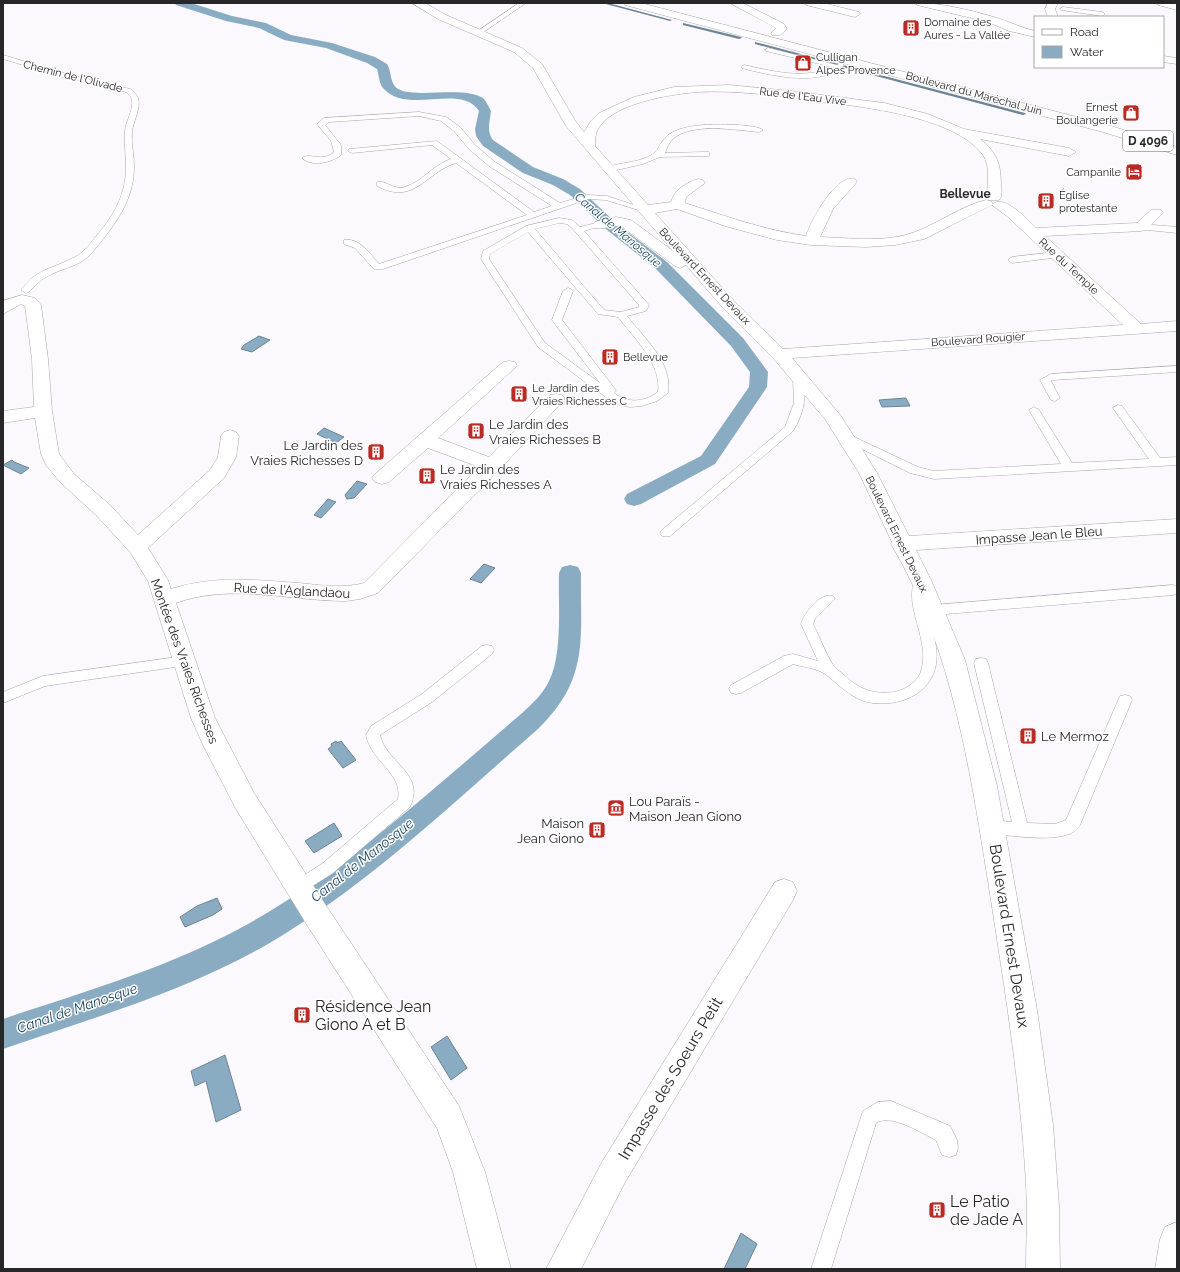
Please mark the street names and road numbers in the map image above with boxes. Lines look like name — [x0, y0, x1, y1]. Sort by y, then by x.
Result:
street label: Chemin de l'Olivade — [22, 58, 124, 95]
street label: Boulevard du Maréchal Juin — [904, 69, 1044, 118]
street label: Rue de l'Eau Vive — [759, 85, 848, 108]
road number: D 4096 — [1123, 131, 1173, 151]
street label: Boulevard Ernest Devaux — [656, 225, 753, 328]
street label: Rue du Temple — [1036, 235, 1102, 298]
street label: Boulevard Rougier — [931, 330, 1026, 349]
street label: Boulevard Ernest Devaux — [863, 474, 931, 595]
street label: Impasse Jean le Bleu — [975, 524, 1103, 547]
street label: Montée des Vraies Richesses — [148, 577, 221, 746]
street label: Rue de l'Aglandaou — [233, 580, 351, 601]
street label: Boulevard Ernest Devaux — [986, 843, 1033, 1029]
street label: Impasse des Soeurs Petit — [614, 993, 727, 1163]

